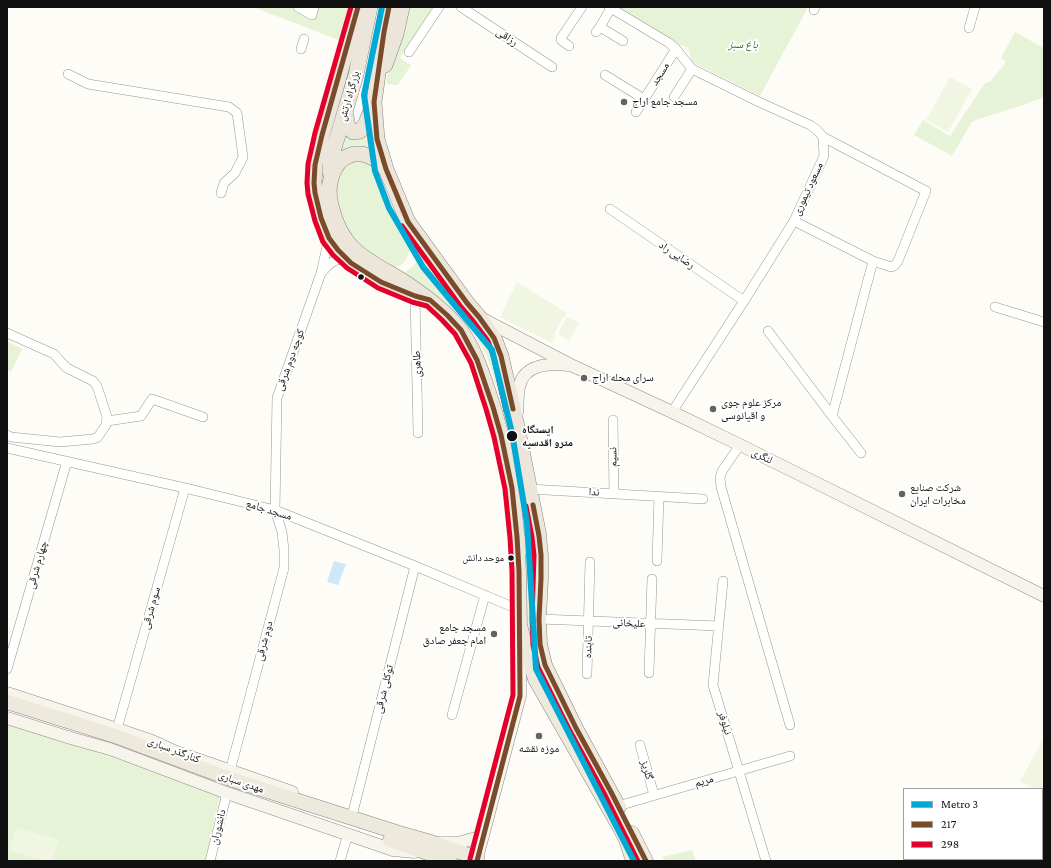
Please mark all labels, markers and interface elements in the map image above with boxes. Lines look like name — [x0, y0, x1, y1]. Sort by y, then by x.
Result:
street label: رزاقی — [494, 25, 520, 49]
park label: باغ سبز — [728, 38, 758, 52]
street label: مسجد — [648, 60, 672, 88]
street label: بزرگراه ارتش — [336, 69, 362, 123]
place label: مسجد جامع اراج — [632, 95, 697, 109]
marker: مسجد جامع اراج — [619, 97, 629, 107]
street label: مسعود تیموری — [790, 160, 826, 218]
street label: رضایی راد — [657, 238, 697, 272]
unlabelled marker — [356, 272, 366, 282]
street label: کوچه دوم شرقی — [273, 327, 307, 393]
street label: طاهری — [410, 350, 424, 378]
place label: سرای محله اراج — [592, 371, 654, 385]
marker: سرای محله اراج — [579, 373, 589, 383]
place label: مرکز علوم جوی و اقیانوسی — [721, 396, 781, 422]
marker: مرکز علوم جوی و اقیانوسی — [708, 404, 718, 414]
place label: ایستگاه مترو اقدسیه — [522, 423, 573, 449]
marker: ایستگاه مترو اقدسیه — [505, 429, 519, 443]
street label: لنگری — [749, 445, 775, 467]
street label: نسیم — [606, 447, 620, 467]
place label: شرکت صنایع مخابرات ایران — [910, 481, 966, 507]
street label: ندا — [588, 485, 600, 499]
marker: شرکت صنایع مخابرات ایران — [897, 489, 907, 499]
street label: مسجد جامع — [245, 497, 293, 523]
street label: چهارم شرقی — [24, 539, 50, 591]
place label: موحد دانش — [462, 552, 504, 564]
marker: موحد دانش — [506, 553, 516, 563]
street label: سوم شرقی — [139, 585, 163, 631]
street label: علیخانی — [612, 616, 646, 630]
street label: دوم شرقی — [252, 619, 276, 663]
place label: مسجد جامع امام جعفر صادق — [423, 621, 486, 647]
marker: مسجد جامع امام جعفر صادق — [489, 629, 499, 639]
street label: تابنده — [581, 636, 595, 658]
street label: توکلی شرقی — [372, 663, 396, 715]
street label: نیلوفر — [715, 710, 735, 736]
marker: موزه نقشه — [534, 731, 544, 741]
street label: کنارگذر سباری — [146, 734, 202, 766]
place label: موزه نقشه — [519, 742, 559, 756]
street label: گلریز — [638, 759, 656, 781]
street label: مهدی سباری — [216, 768, 266, 796]
street label: مریم — [693, 772, 715, 790]
legend — [903, 788, 1043, 860]
text: Metro 3 — [941, 797, 978, 811]
street label: دانشوران — [207, 808, 229, 846]
text: 217 — [941, 817, 956, 831]
text: 298 — [941, 837, 959, 851]

